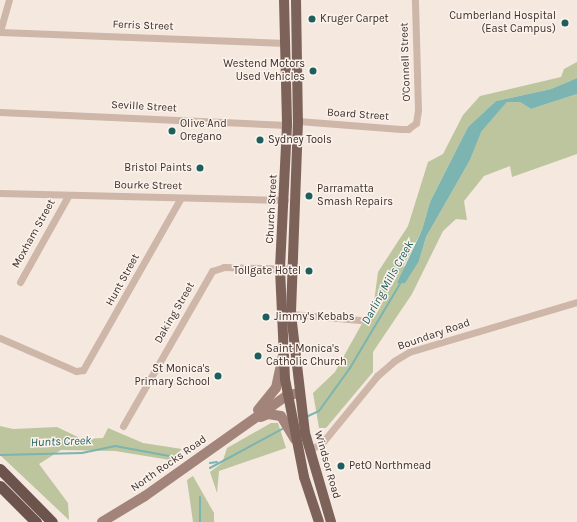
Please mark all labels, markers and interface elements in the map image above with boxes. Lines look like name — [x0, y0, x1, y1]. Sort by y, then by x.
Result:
place label: Cumberland Hospital (East Campus) — [449, 10, 556, 36]
place label: Kruger Carpet — [320, 12, 389, 26]
marker: Kruger Carpet — [307, 14, 317, 24]
marker: Cumberland Hospital (East Campus) — [559, 17, 571, 29]
street label: Ferris Street — [112, 18, 174, 34]
street label: O'Connell Street — [398, 22, 414, 102]
place label: Westend Motors Used Vehicles — [223, 58, 305, 84]
marker: Westend Motors Used Vehicles — [308, 66, 318, 76]
street label: Seville Street — [111, 99, 177, 115]
street label: Board Street — [327, 106, 389, 124]
place label: Olive And Oregano — [180, 118, 227, 144]
marker: Olive And Oregano — [167, 126, 177, 136]
place label: Sydney Tools — [268, 133, 332, 147]
marker: Sydney Tools — [255, 135, 265, 145]
place label: Bristol Paints — [124, 161, 192, 175]
marker: Bristol Paints — [195, 163, 205, 173]
street label: Church Street — [264, 174, 280, 244]
street label: Bourke Street — [114, 179, 182, 193]
place label: Parramatta Smash Repairs — [317, 183, 393, 209]
marker: Parramatta Smash Repairs — [304, 191, 314, 201]
street label: Moxham Street — [10, 197, 58, 271]
water label: Darling Mills Creek — [359, 239, 417, 327]
street label: Hunt Street — [103, 252, 143, 308]
place label: Tollgate Hotel — [233, 264, 301, 278]
marker: Tollgate Hotel — [304, 266, 314, 276]
street label: Daking Street — [152, 280, 198, 346]
place label: Jimmy's Kebabs — [274, 310, 355, 324]
marker: Jimmy's Kebabs — [261, 312, 271, 322]
street label: Boundary Road — [396, 316, 472, 354]
place label: Saint Monica's Catholic Church — [266, 343, 347, 369]
marker: Saint Monica's Catholic Church — [253, 351, 263, 361]
place label: St Monica's Primary School — [135, 363, 210, 389]
marker: St Monica's Primary School — [213, 371, 223, 381]
street label: Windsor Road — [311, 430, 343, 500]
street label: North Rocks Road — [129, 433, 209, 495]
water label: Hunts Creek — [31, 434, 91, 450]
place label: PetO Northmead — [349, 459, 431, 473]
marker: PetO Northmead — [336, 461, 346, 471]

